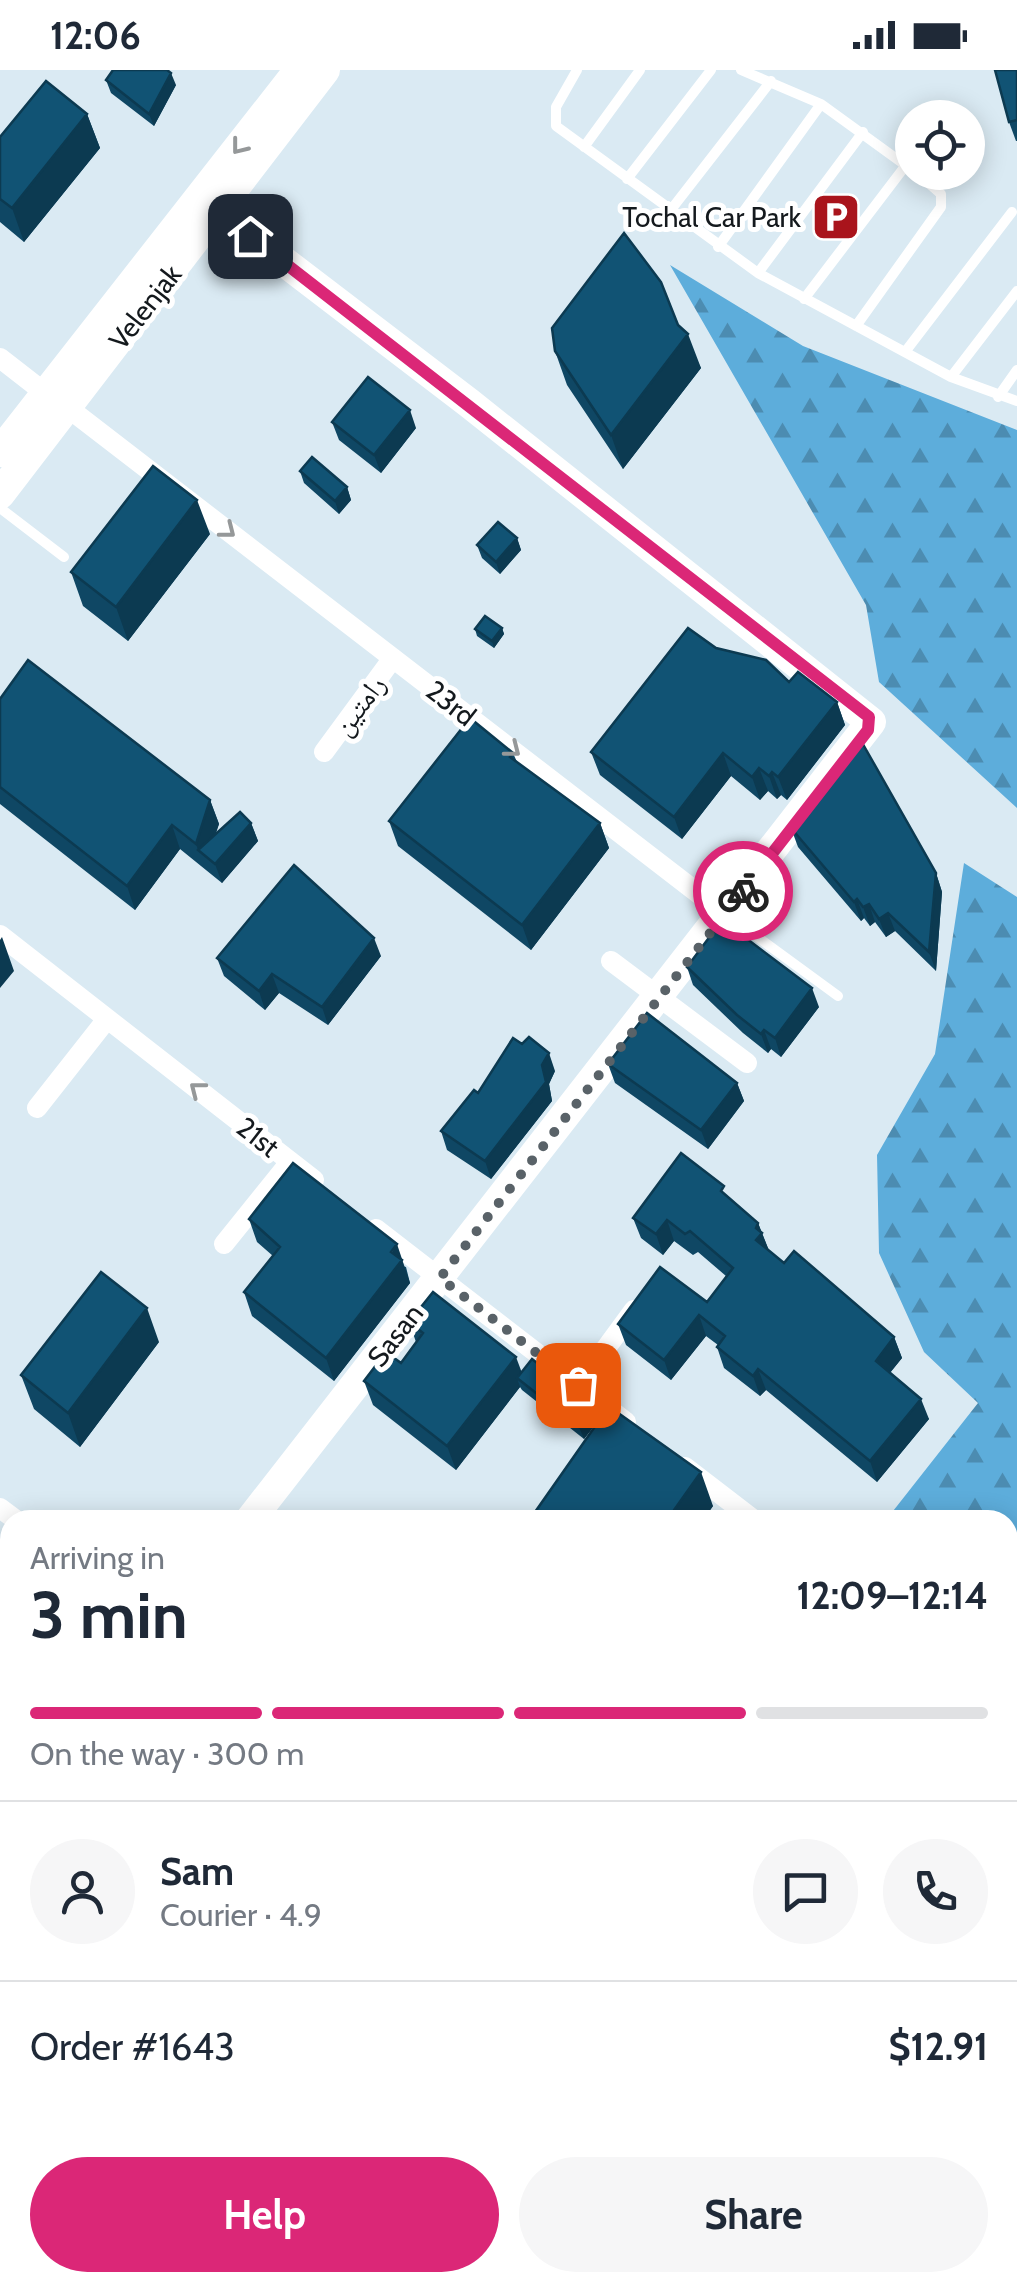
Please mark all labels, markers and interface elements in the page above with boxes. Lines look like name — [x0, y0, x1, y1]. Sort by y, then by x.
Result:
text: 12:06 — [50, 12, 141, 59]
map controls — [895, 100, 985, 190]
button: locate — [895, 100, 985, 190]
one-way arrow — [233, 135, 251, 153]
parking icon: Tochal Car Park — [810, 191, 862, 243]
pin — [208, 194, 293, 279]
place label: Tochal Car Park — [622, 200, 801, 234]
icon: home — [223, 209, 278, 264]
street label: Velenjak — [101, 258, 189, 356]
one-way arrow — [216, 519, 234, 537]
street label: رامتین — [325, 668, 393, 742]
street label: 23rd — [419, 673, 483, 733]
one-way arrow — [502, 739, 520, 756]
courier — [693, 841, 793, 941]
icon: bike — [716, 864, 771, 919]
one-way arrow — [190, 1083, 208, 1101]
street label: 21st — [230, 1110, 286, 1164]
street label: Sasan — [360, 1297, 430, 1373]
pin — [536, 1343, 621, 1428]
icon: bag — [551, 1358, 606, 1413]
text: Arriving in — [30, 1538, 165, 1577]
text: 12:09–12:14 — [797, 1572, 988, 1619]
text: 3 min — [30, 1575, 188, 1654]
text: On the way · 300 m — [30, 1734, 304, 1773]
button: person — [30, 1839, 135, 1944]
button: chat — [753, 1839, 858, 1944]
button: phone — [883, 1839, 988, 1944]
text: Sam — [160, 1848, 234, 1895]
text: Courier · 4.9 — [160, 1895, 322, 1934]
text: Order #1643 — [30, 2023, 235, 2070]
text: $12.91 — [889, 2023, 988, 2070]
button: Help — [30, 2157, 499, 2272]
button: Share — [519, 2157, 988, 2272]

